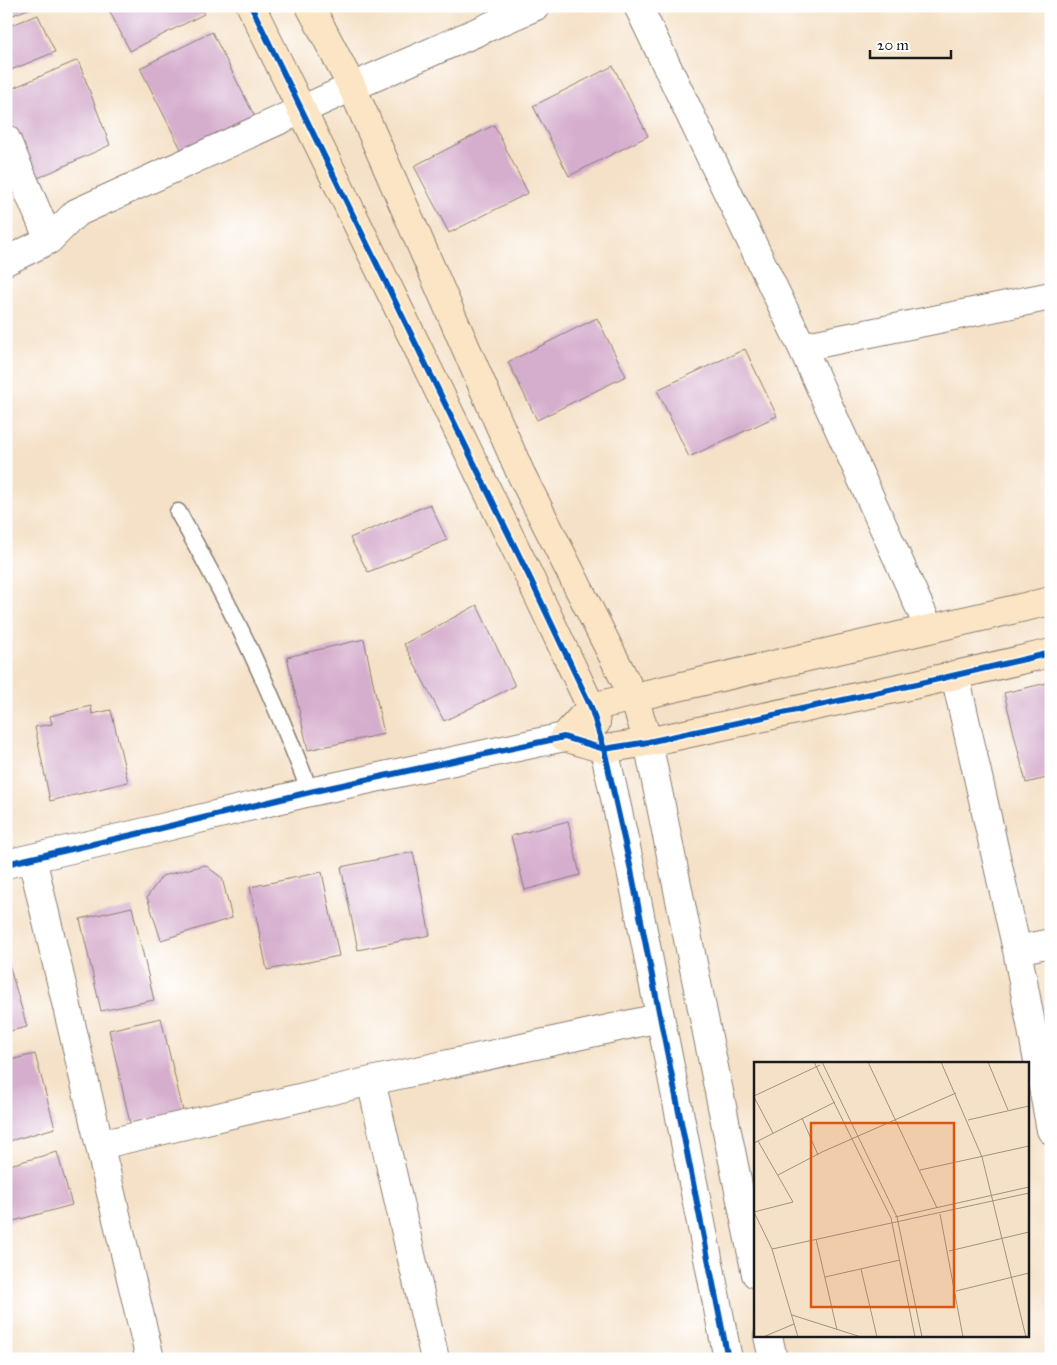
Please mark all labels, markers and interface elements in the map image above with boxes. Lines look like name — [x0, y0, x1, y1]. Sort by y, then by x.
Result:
scale bar — [870, 28, 951, 60]
text: 20 m — [877, 36, 909, 54]
inset map — [754, 1062, 1030, 1338]

